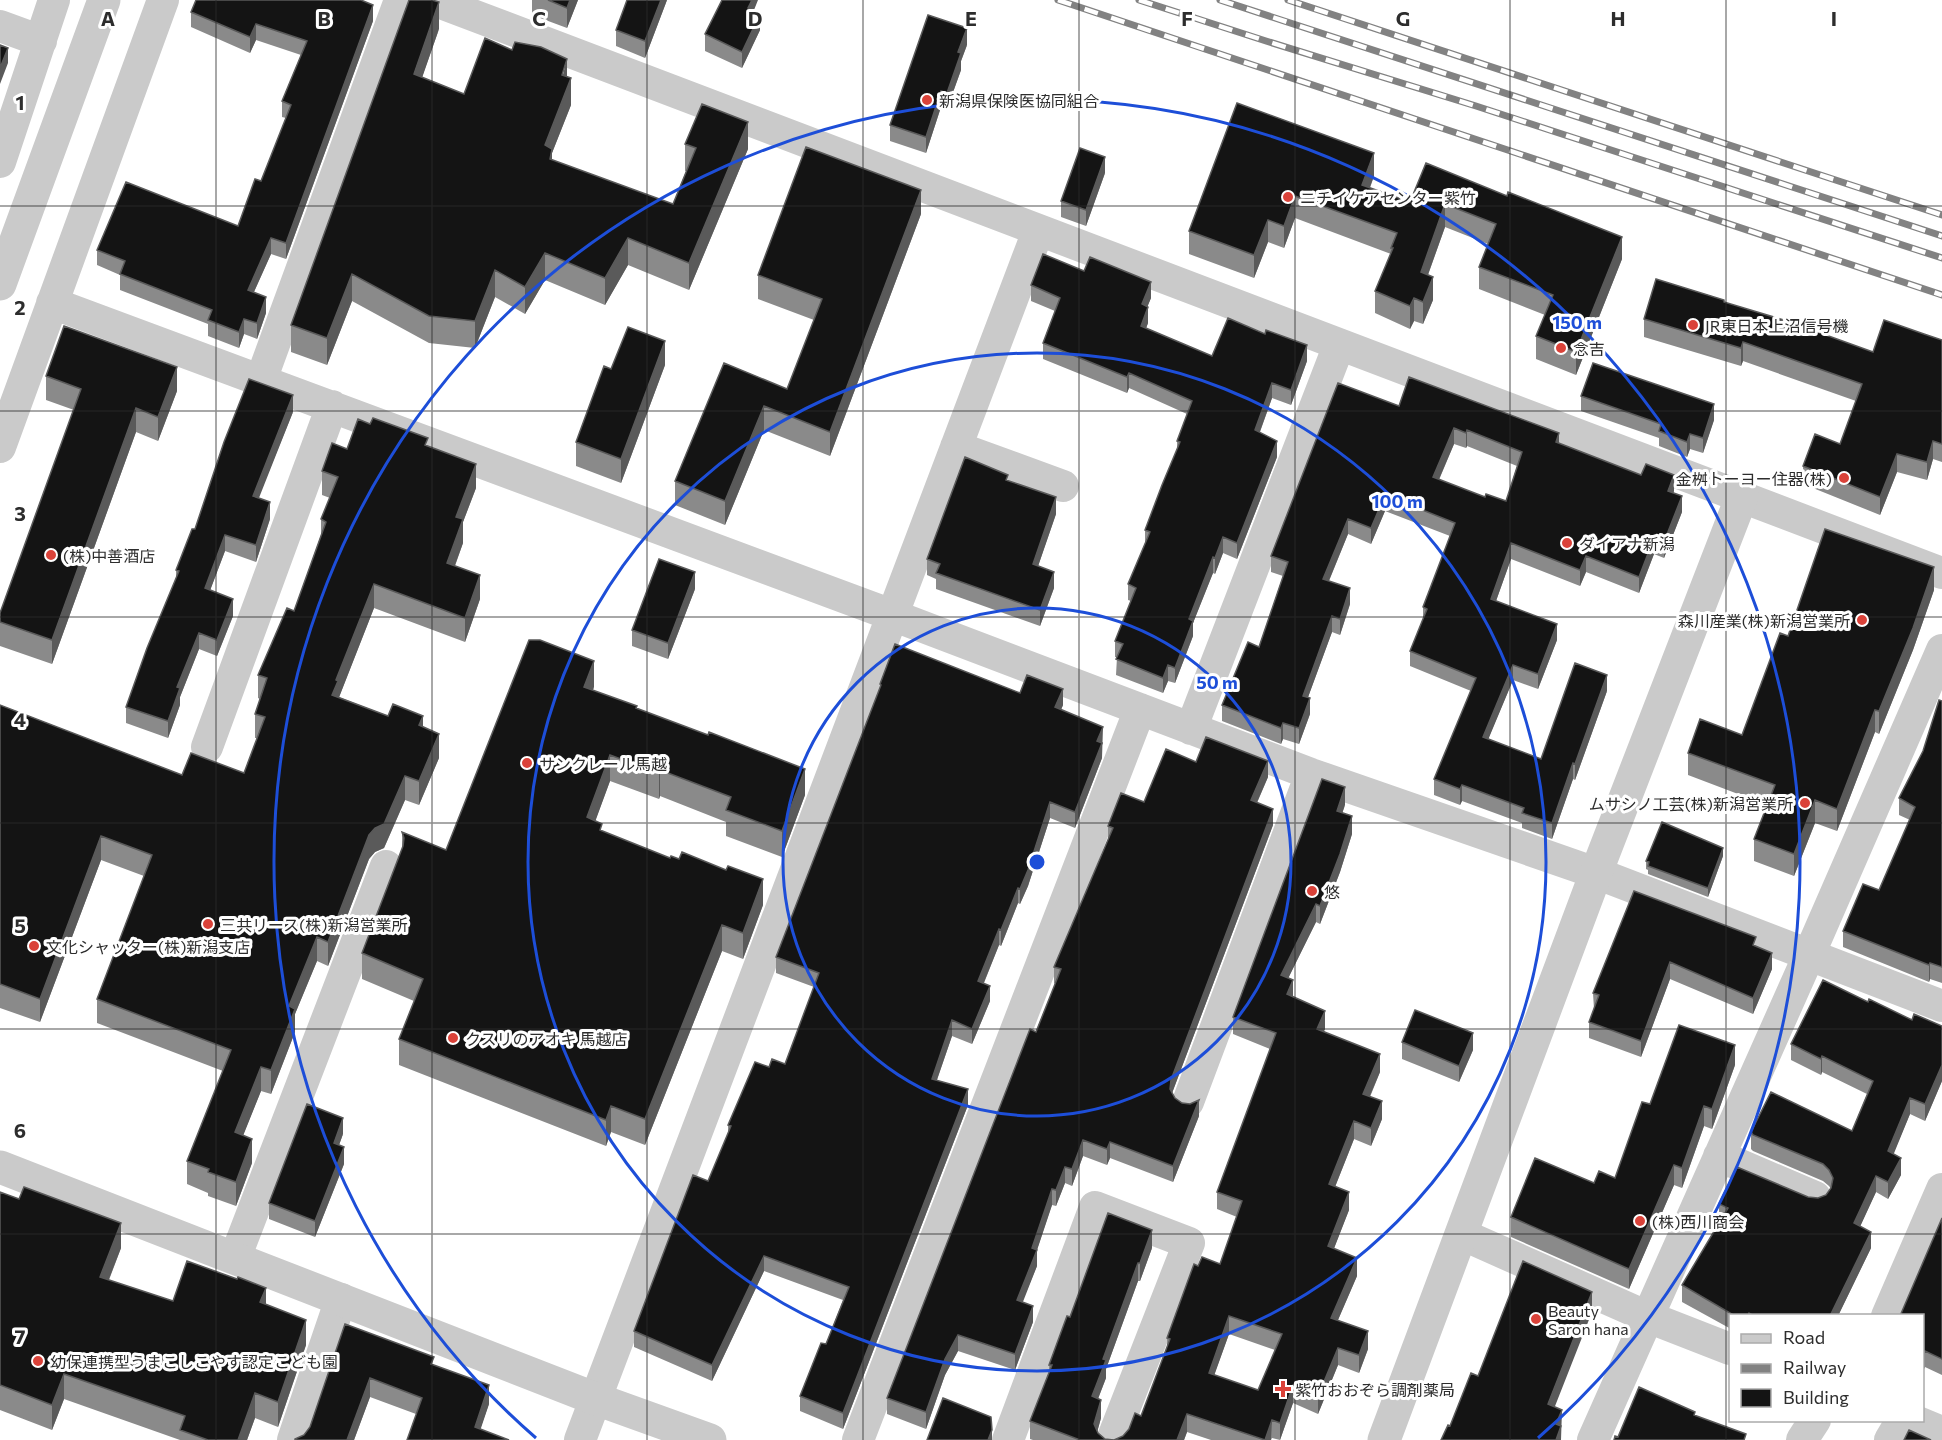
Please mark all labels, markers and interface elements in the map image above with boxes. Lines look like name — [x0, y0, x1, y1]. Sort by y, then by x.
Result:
text: A — [101, 6, 115, 30]
text: B — [317, 6, 331, 30]
text: C — [532, 6, 546, 30]
text: D — [748, 6, 762, 30]
text: E — [965, 6, 977, 30]
text: F — [1181, 6, 1193, 30]
text: G — [1396, 6, 1410, 30]
text: H — [1611, 6, 1626, 30]
text: I — [1831, 6, 1837, 30]
text: 1 — [15, 90, 25, 114]
place label: 新潟県保険医協同組合 — [939, 91, 1099, 110]
marker: 新潟県保険医協同組合 — [920, 93, 934, 107]
place label: ニチイケアセンター紫竹 — [1300, 188, 1476, 207]
marker: ニチイケアセンター紫竹 — [1281, 190, 1295, 204]
text: 2 — [14, 295, 26, 319]
text: 150 m — [1552, 311, 1602, 333]
place label: JR東日本上沼信号機 — [1705, 316, 1848, 335]
marker: JR東日本上沼信号機 — [1686, 318, 1700, 332]
place label: 念吉 — [1573, 339, 1605, 358]
marker: 念吉 — [1554, 341, 1568, 355]
place label: 金桝トーヨー住器(株) — [1676, 469, 1832, 488]
marker: 金桝トーヨー住器(株) — [1837, 471, 1851, 485]
text: 100 m — [1371, 490, 1423, 512]
text: 3 — [14, 501, 26, 525]
place label: ダイアナ新潟 — [1579, 534, 1675, 553]
marker: ダイアナ新潟 — [1560, 536, 1574, 550]
place label: (株)中善酒店 — [63, 546, 155, 565]
marker: (株)中善酒店 — [44, 548, 58, 562]
place label: 森川産業(株)新潟営業所 — [1678, 611, 1850, 630]
marker: 森川産業(株)新潟営業所 — [1855, 613, 1869, 627]
text: 50 m — [1196, 671, 1238, 693]
text: 4 — [14, 707, 26, 731]
place label: サンクレール馬越 — [539, 754, 667, 773]
marker: サンクレール馬越 — [520, 756, 534, 770]
place label: ムサシノ工芸(株)新潟営業所 — [1589, 794, 1793, 813]
marker: ムサシノ工芸(株)新潟営業所 — [1798, 796, 1812, 810]
centre of rings — [1027, 852, 1047, 872]
place label: 悠 — [1324, 882, 1340, 901]
marker: 悠 — [1305, 884, 1319, 898]
text: 5 — [14, 913, 26, 937]
place label: 三共リース(株)新潟営業所 — [220, 915, 408, 934]
marker: 三共リース(株)新潟営業所 — [201, 917, 215, 931]
place label: 文化シャッター(株)新潟支店 — [46, 937, 250, 956]
marker: 文化シャッター(株)新潟支店 — [27, 939, 41, 953]
place label: クスリのアオキ 馬越店 — [465, 1029, 628, 1048]
marker: クスリのアオキ 馬越店 — [446, 1031, 460, 1045]
text: 6 — [14, 1118, 26, 1142]
place label: (株)西川商会 — [1652, 1212, 1744, 1231]
marker: (株)西川商会 — [1633, 1214, 1647, 1228]
place label: Beauty Saron hana — [1548, 1301, 1629, 1338]
marker: Beauty Saron hana — [1529, 1312, 1543, 1326]
legend — [1729, 1314, 1924, 1422]
text: 7 — [15, 1324, 26, 1348]
text: Road — [1783, 1326, 1825, 1348]
place label: 幼保連携型うまこしこやす認定こども園 — [50, 1352, 338, 1371]
marker: 幼保連携型うまこしこやす認定こども園 — [31, 1354, 45, 1368]
text: Railway — [1783, 1356, 1846, 1378]
place label: 紫竹おおぞら調剤薬局 — [1295, 1380, 1455, 1399]
marker: 紫竹おおぞら調剤薬局 — [1276, 1382, 1290, 1396]
text: Building — [1783, 1386, 1849, 1408]

